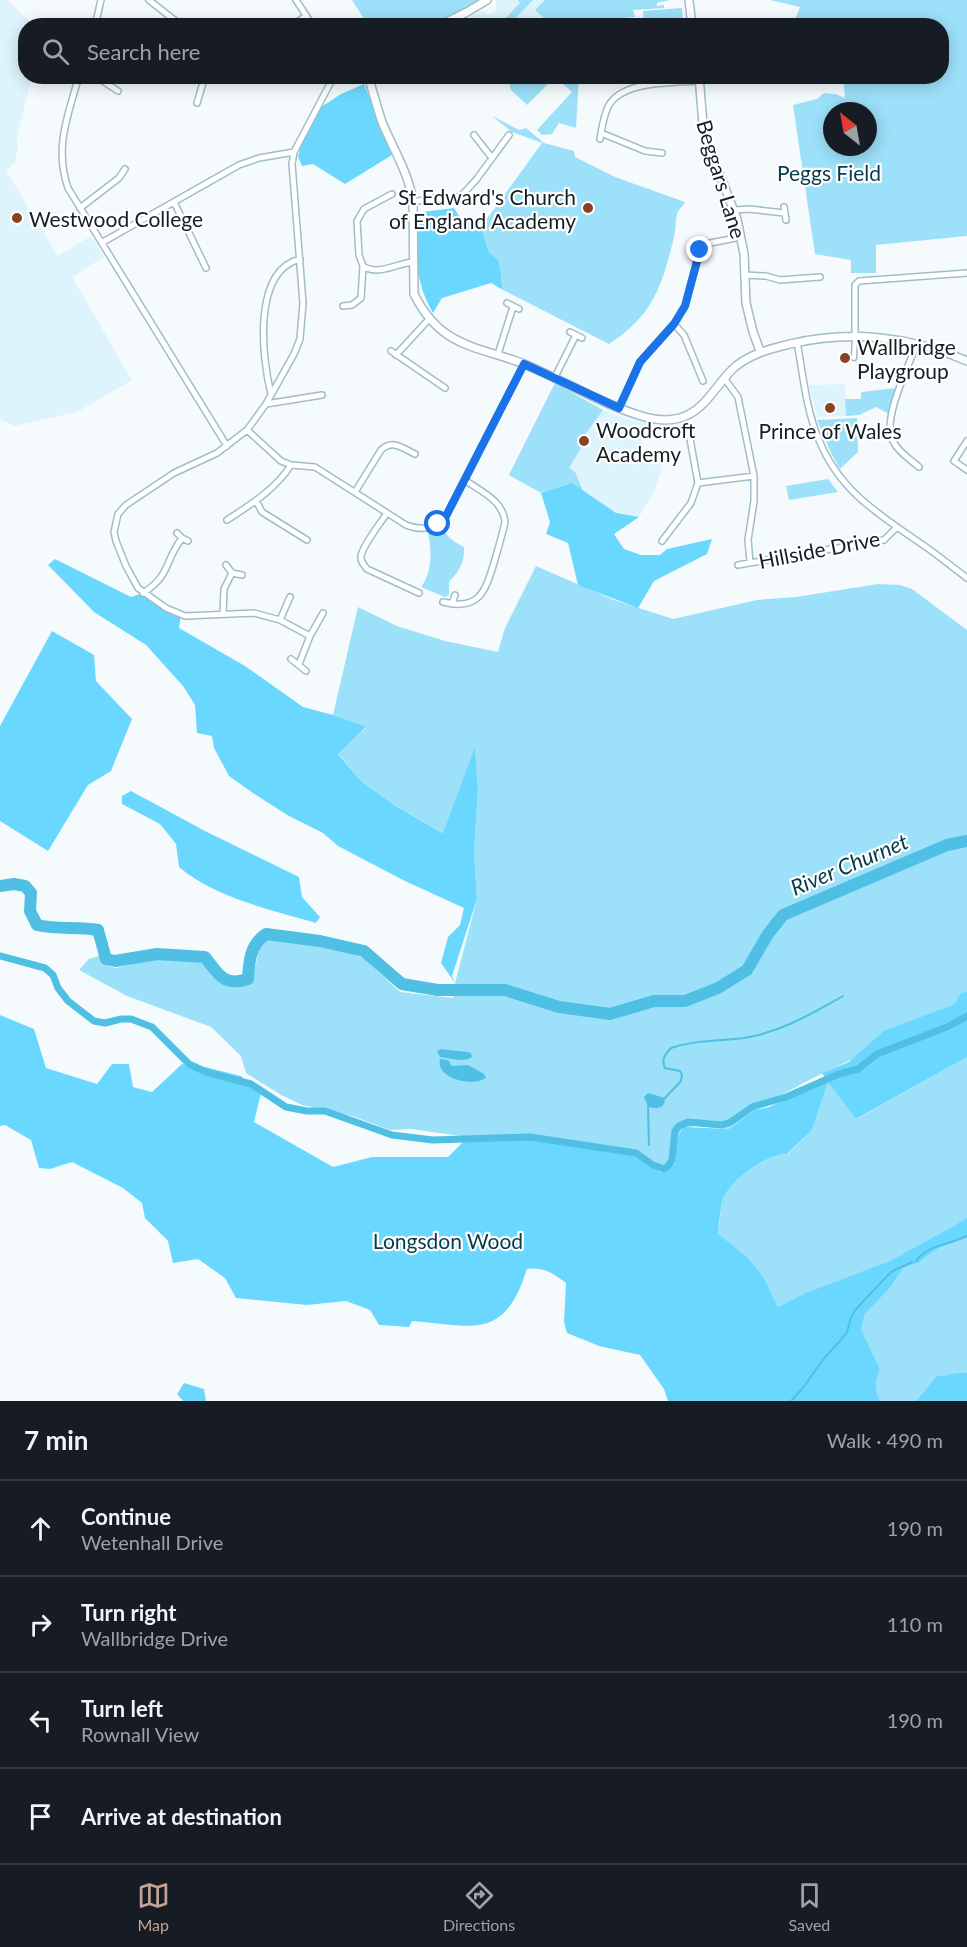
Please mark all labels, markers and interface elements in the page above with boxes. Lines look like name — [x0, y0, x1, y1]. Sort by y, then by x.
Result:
search box — [18, 18, 949, 84]
icon: search — [39, 35, 72, 68]
text: Search here — [87, 38, 200, 65]
north arrow — [823, 102, 877, 156]
street label: Beggars Lane — [692, 117, 752, 241]
park label: Peggs Field — [777, 160, 881, 185]
place label: St Edward's Church of England Academy — [389, 184, 576, 233]
marker: St Edward's Church of England Academy — [581, 201, 595, 215]
place label: Westwood College — [29, 206, 203, 231]
marker: Westwood College — [10, 211, 24, 225]
route end — [686, 236, 712, 262]
place label: Wallbridge Playgroup — [857, 334, 956, 383]
marker: Wallbridge Playgroup — [838, 351, 852, 365]
marker: Prince of Wales — [823, 401, 837, 415]
place label: Woodcroft Academy — [596, 417, 696, 466]
place label: Prince of Wales — [759, 418, 902, 443]
marker: Woodcroft Academy — [577, 434, 591, 448]
route start — [424, 510, 450, 536]
street label: Hillside Drive — [756, 525, 882, 573]
water label: River Churnet — [786, 827, 912, 901]
park label: Longsdon Wood — [373, 1228, 523, 1253]
text: 7 min — [24, 1424, 88, 1456]
text: Walk · 490 m — [827, 1428, 943, 1452]
text: Continue — [81, 1503, 171, 1530]
icon: ahead — [24, 1512, 57, 1545]
text: 190 m — [887, 1516, 943, 1540]
text: Wetenhall Drive — [81, 1530, 223, 1554]
text: Turn right — [81, 1599, 176, 1626]
icon: right — [24, 1608, 57, 1641]
text: 110 m — [887, 1612, 943, 1636]
text: Wallbridge Drive — [81, 1626, 228, 1650]
text: Turn left — [81, 1695, 163, 1722]
icon: left — [24, 1704, 57, 1737]
text: 190 m — [887, 1708, 943, 1732]
text: Rownall View — [81, 1722, 199, 1746]
icon: arrive — [24, 1800, 57, 1833]
text: Arrive at destination — [81, 1803, 282, 1830]
tab: Map — [137, 1879, 170, 1934]
tab: Directions — [443, 1879, 515, 1934]
tab: Saved — [789, 1879, 830, 1934]

